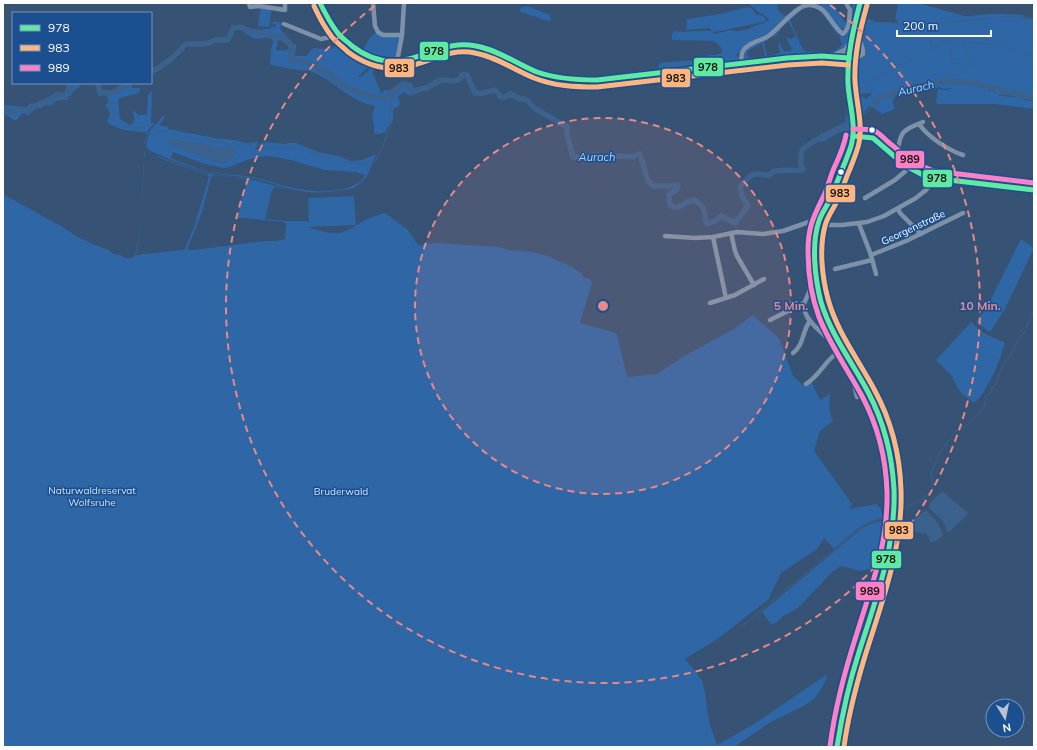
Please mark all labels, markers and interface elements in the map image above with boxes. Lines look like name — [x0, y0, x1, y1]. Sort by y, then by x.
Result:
legend — [12, 12, 152, 84]
scale bar — [897, 12, 991, 38]
text: 200 m — [903, 18, 938, 33]
text: 978 — [48, 20, 70, 35]
text: 983 — [48, 40, 70, 55]
line badge: 978 — [419, 41, 449, 61]
text: 978 — [424, 44, 444, 58]
line badge: 978 — [693, 57, 724, 77]
line badge: 983 — [384, 58, 415, 78]
text: 989 — [48, 60, 70, 75]
text: 978 — [698, 60, 718, 74]
text: 983 — [389, 61, 409, 75]
line badge: 983 — [661, 68, 691, 88]
text: 983 — [666, 71, 686, 85]
water label: Aurach — [895, 77, 936, 99]
unlabelled marker — [867, 125, 877, 135]
water label: Aurach — [578, 150, 615, 164]
line badge: 989 — [895, 150, 925, 169]
text: 989 — [900, 152, 920, 166]
unlabelled marker — [836, 167, 846, 177]
line badge: 978 — [922, 169, 953, 188]
text: 978 — [927, 171, 947, 185]
line badge: 983 — [825, 184, 856, 203]
text: 983 — [830, 186, 850, 200]
street label: Georgenstraße — [879, 207, 947, 248]
text: 5 Min. — [774, 298, 808, 313]
text: 10 Min. — [959, 298, 1001, 313]
centre of rings — [596, 299, 610, 313]
park label: Naturwaldreservat Wolfsruhe — [48, 484, 136, 509]
park label: Bruderwald — [314, 485, 368, 498]
line badge: 983 — [884, 521, 914, 540]
text: 983 — [889, 523, 909, 537]
line badge: 978 — [871, 550, 902, 569]
text: 978 — [876, 552, 896, 566]
line badge: 989 — [855, 581, 885, 601]
text: 989 — [860, 584, 880, 598]
north arrow — [985, 698, 1025, 738]
text: N — [1001, 720, 1012, 735]

